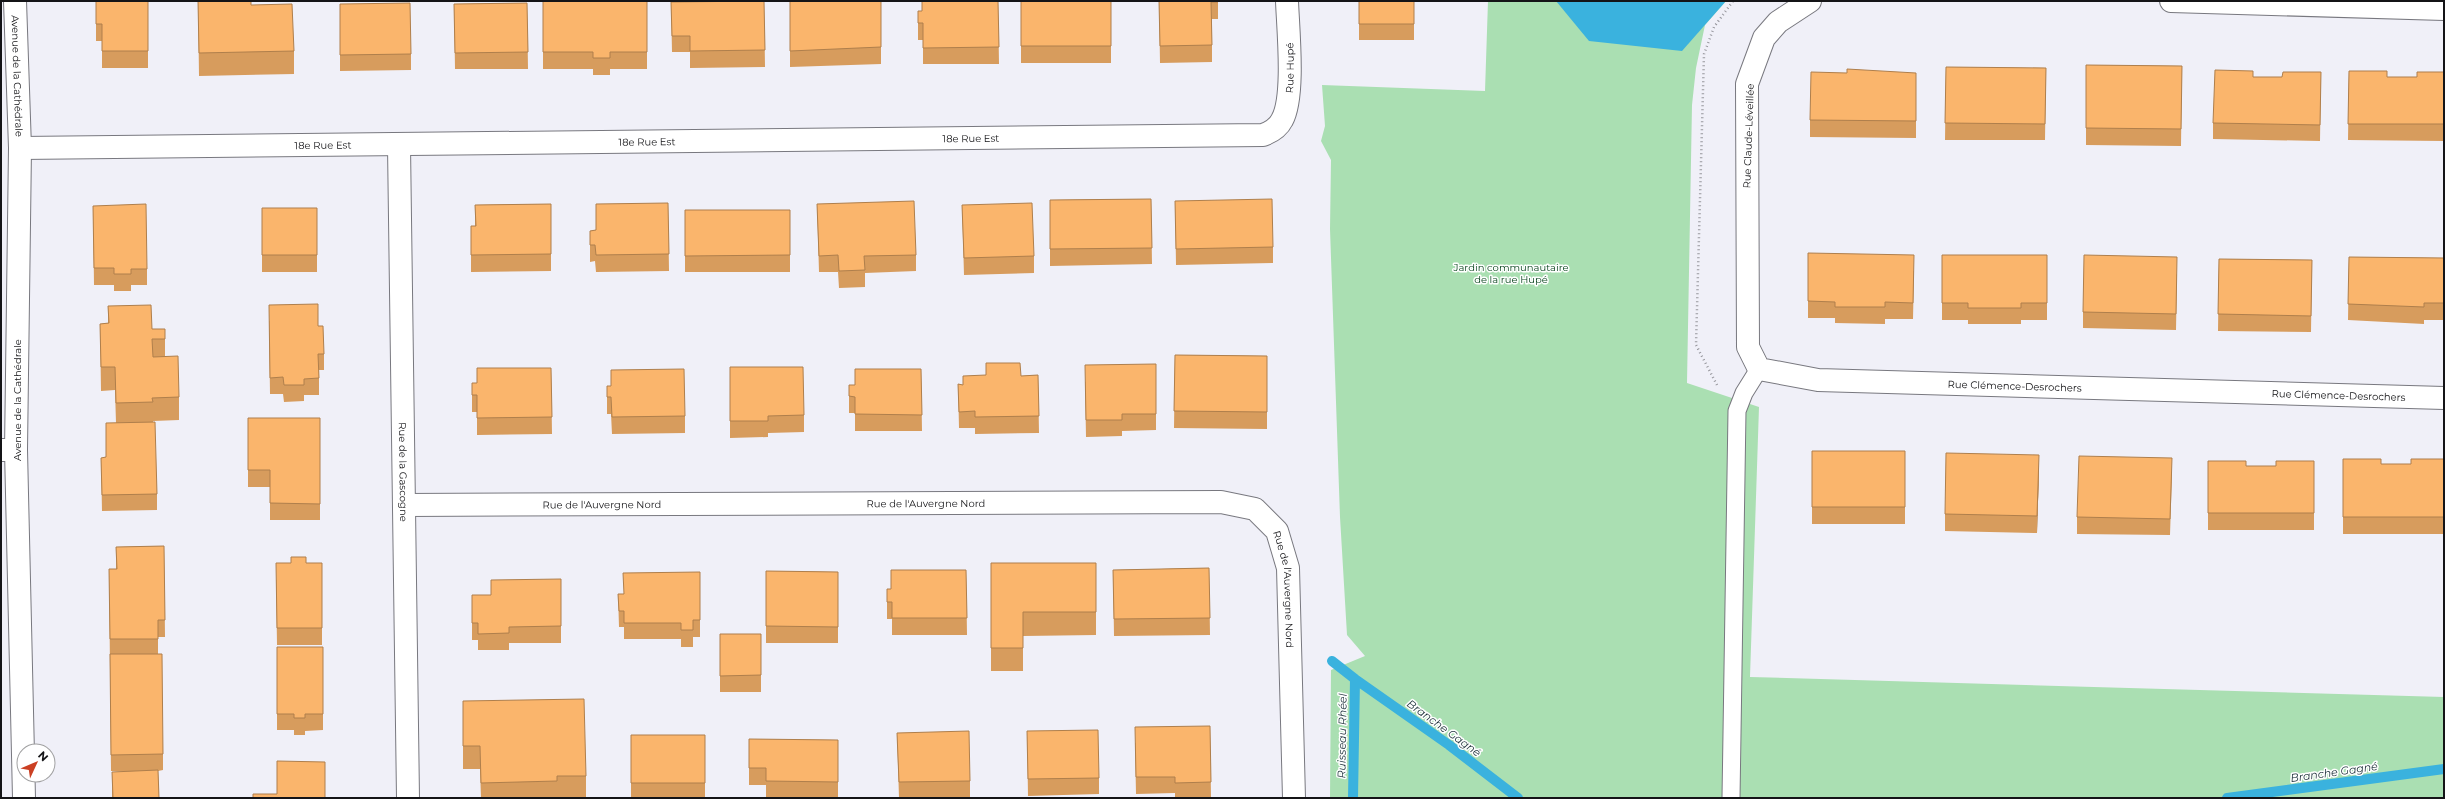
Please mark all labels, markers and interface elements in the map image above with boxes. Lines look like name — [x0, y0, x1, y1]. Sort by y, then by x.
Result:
street label: Avenue de la Cathédrale — [8, 15, 26, 137]
street label: Rue Hupé — [1283, 42, 1297, 94]
street label: Rue Claude-Léveillée — [1740, 83, 1757, 189]
street label: 18e Rue Est — [942, 132, 999, 145]
street label: 18e Rue Est — [618, 135, 675, 149]
street label: 18e Rue Est — [294, 139, 352, 152]
park label: Jardin communautaire de la rue Hupé — [1452, 261, 1569, 286]
street label: Avenue de la Cathédrale — [11, 339, 24, 461]
street label: Rue Clémence-Desrochers — [1948, 378, 2082, 395]
street label: Rue Clémence-Desrochers — [2271, 387, 2406, 404]
street label: Rue de la Gascogne — [396, 422, 410, 522]
street label: Rue de l'Auvergne Nord — [867, 497, 985, 510]
street label: Rue de l'Auvergne Nord — [543, 498, 661, 511]
street label: Rue de l'Auvergne Nord — [1270, 529, 1296, 648]
water label: Ruisseau Rhéel — [1334, 693, 1350, 779]
water label: Branche Gagné — [1404, 696, 1484, 760]
north arrow — [16, 743, 56, 783]
text: N — [35, 748, 51, 764]
water label: Branche Gagné — [2289, 759, 2379, 785]

